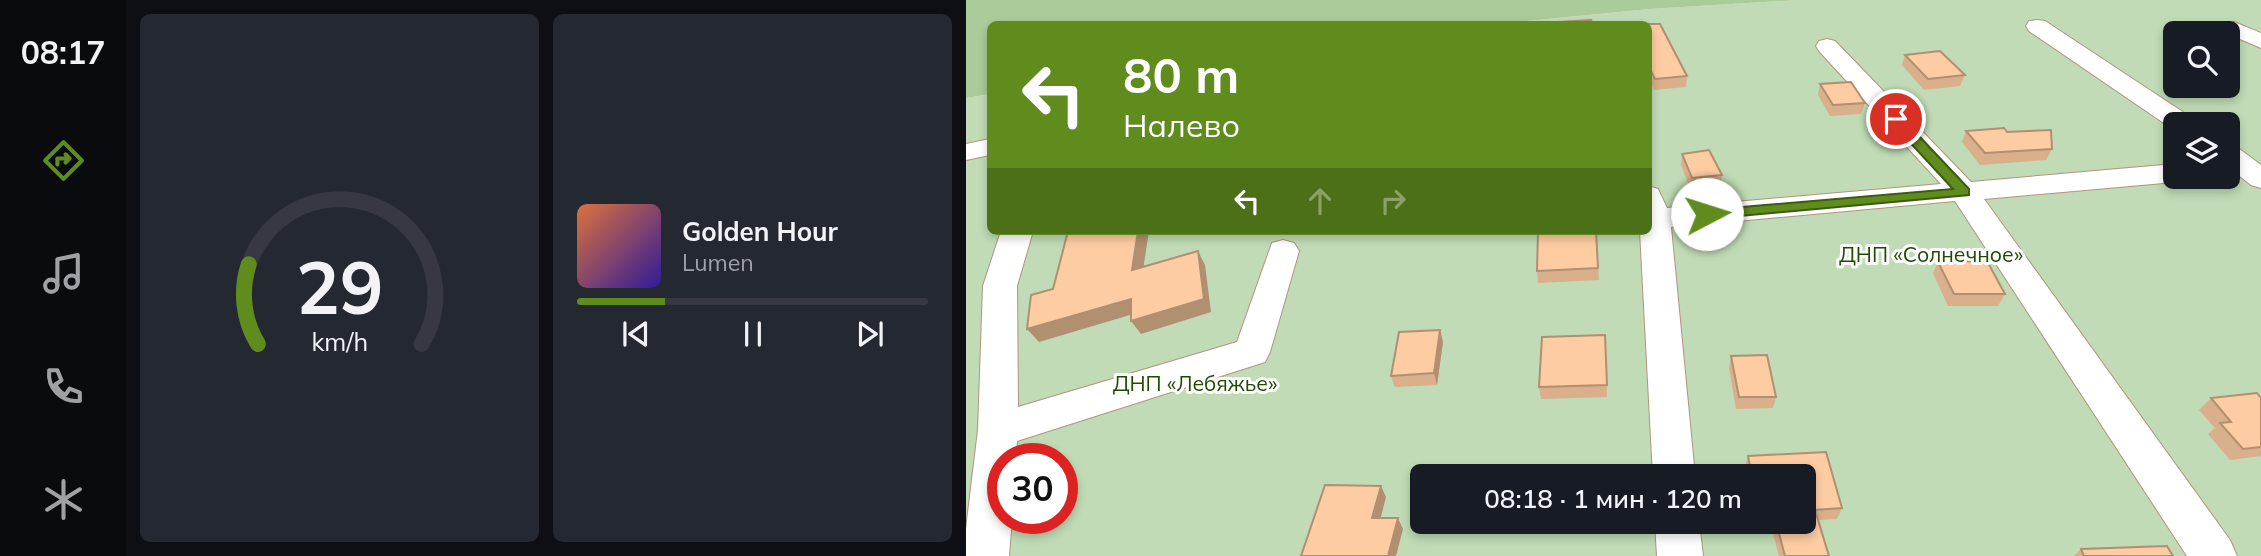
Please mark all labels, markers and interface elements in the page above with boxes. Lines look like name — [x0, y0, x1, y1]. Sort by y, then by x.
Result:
map controls — [2163, 21, 2240, 189]
button: search — [2163, 21, 2240, 98]
text: 08:17 — [21, 32, 105, 72]
text: 80 m — [1123, 44, 1239, 105]
icon: left — [1008, 49, 1099, 140]
pin — [1866, 89, 1926, 149]
icon: arrive — [1877, 100, 1915, 138]
text: Налево — [1123, 105, 1240, 145]
button: layers — [2163, 112, 2240, 189]
icon: directions — [39, 136, 88, 185]
position arrow — [1670, 177, 1744, 251]
icon: left — [1228, 182, 1266, 220]
icon: ahead — [1301, 182, 1339, 220]
icon: right — [1374, 182, 1412, 220]
text: Golden Hour — [682, 215, 838, 248]
text: 29 — [296, 241, 383, 332]
park label: ДНП «Солнечное» — [1839, 241, 2023, 267]
text: Lumen — [682, 248, 754, 277]
icon: music — [39, 249, 88, 298]
icon: previous — [617, 315, 655, 353]
icon: pause — [734, 315, 772, 353]
icon: next — [851, 315, 889, 353]
text: km/h — [311, 326, 368, 357]
icon: phone — [39, 362, 88, 411]
park label: ДНП «Лебяжье» — [1113, 370, 1277, 396]
speed limit sign: 30 — [987, 443, 1078, 534]
icon: climate — [39, 475, 88, 524]
text: 08:18 · 1 мин · 120 m — [1484, 482, 1742, 515]

